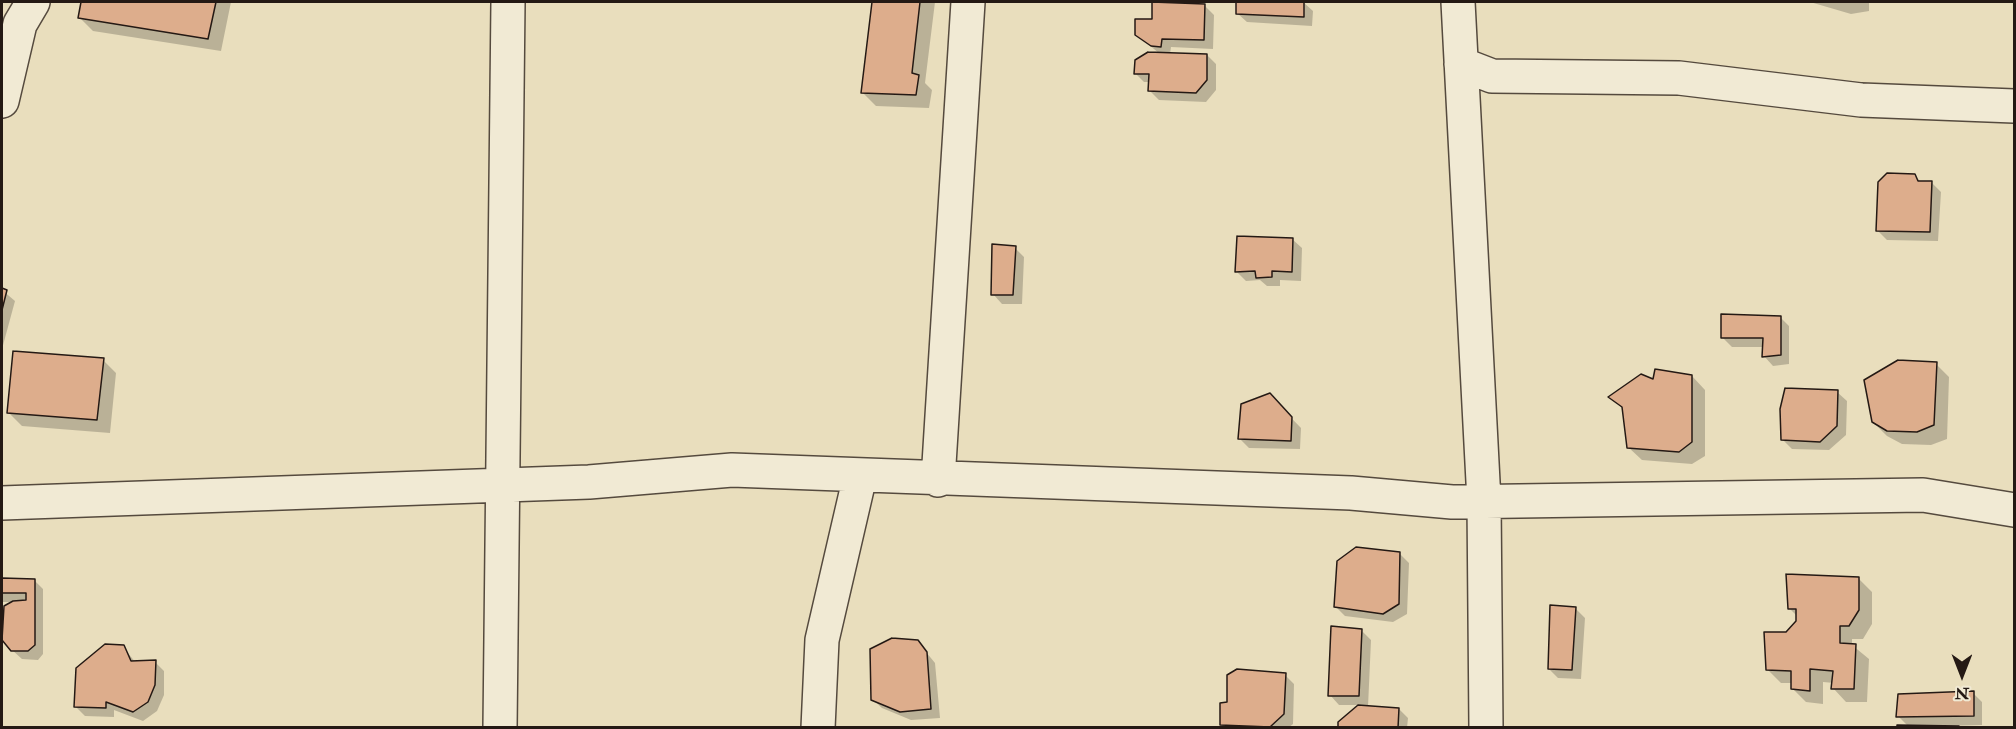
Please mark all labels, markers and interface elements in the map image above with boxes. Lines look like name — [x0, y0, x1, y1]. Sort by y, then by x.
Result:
north arrow — [1932, 645, 1992, 705]
text: N — [1955, 683, 1969, 703]

